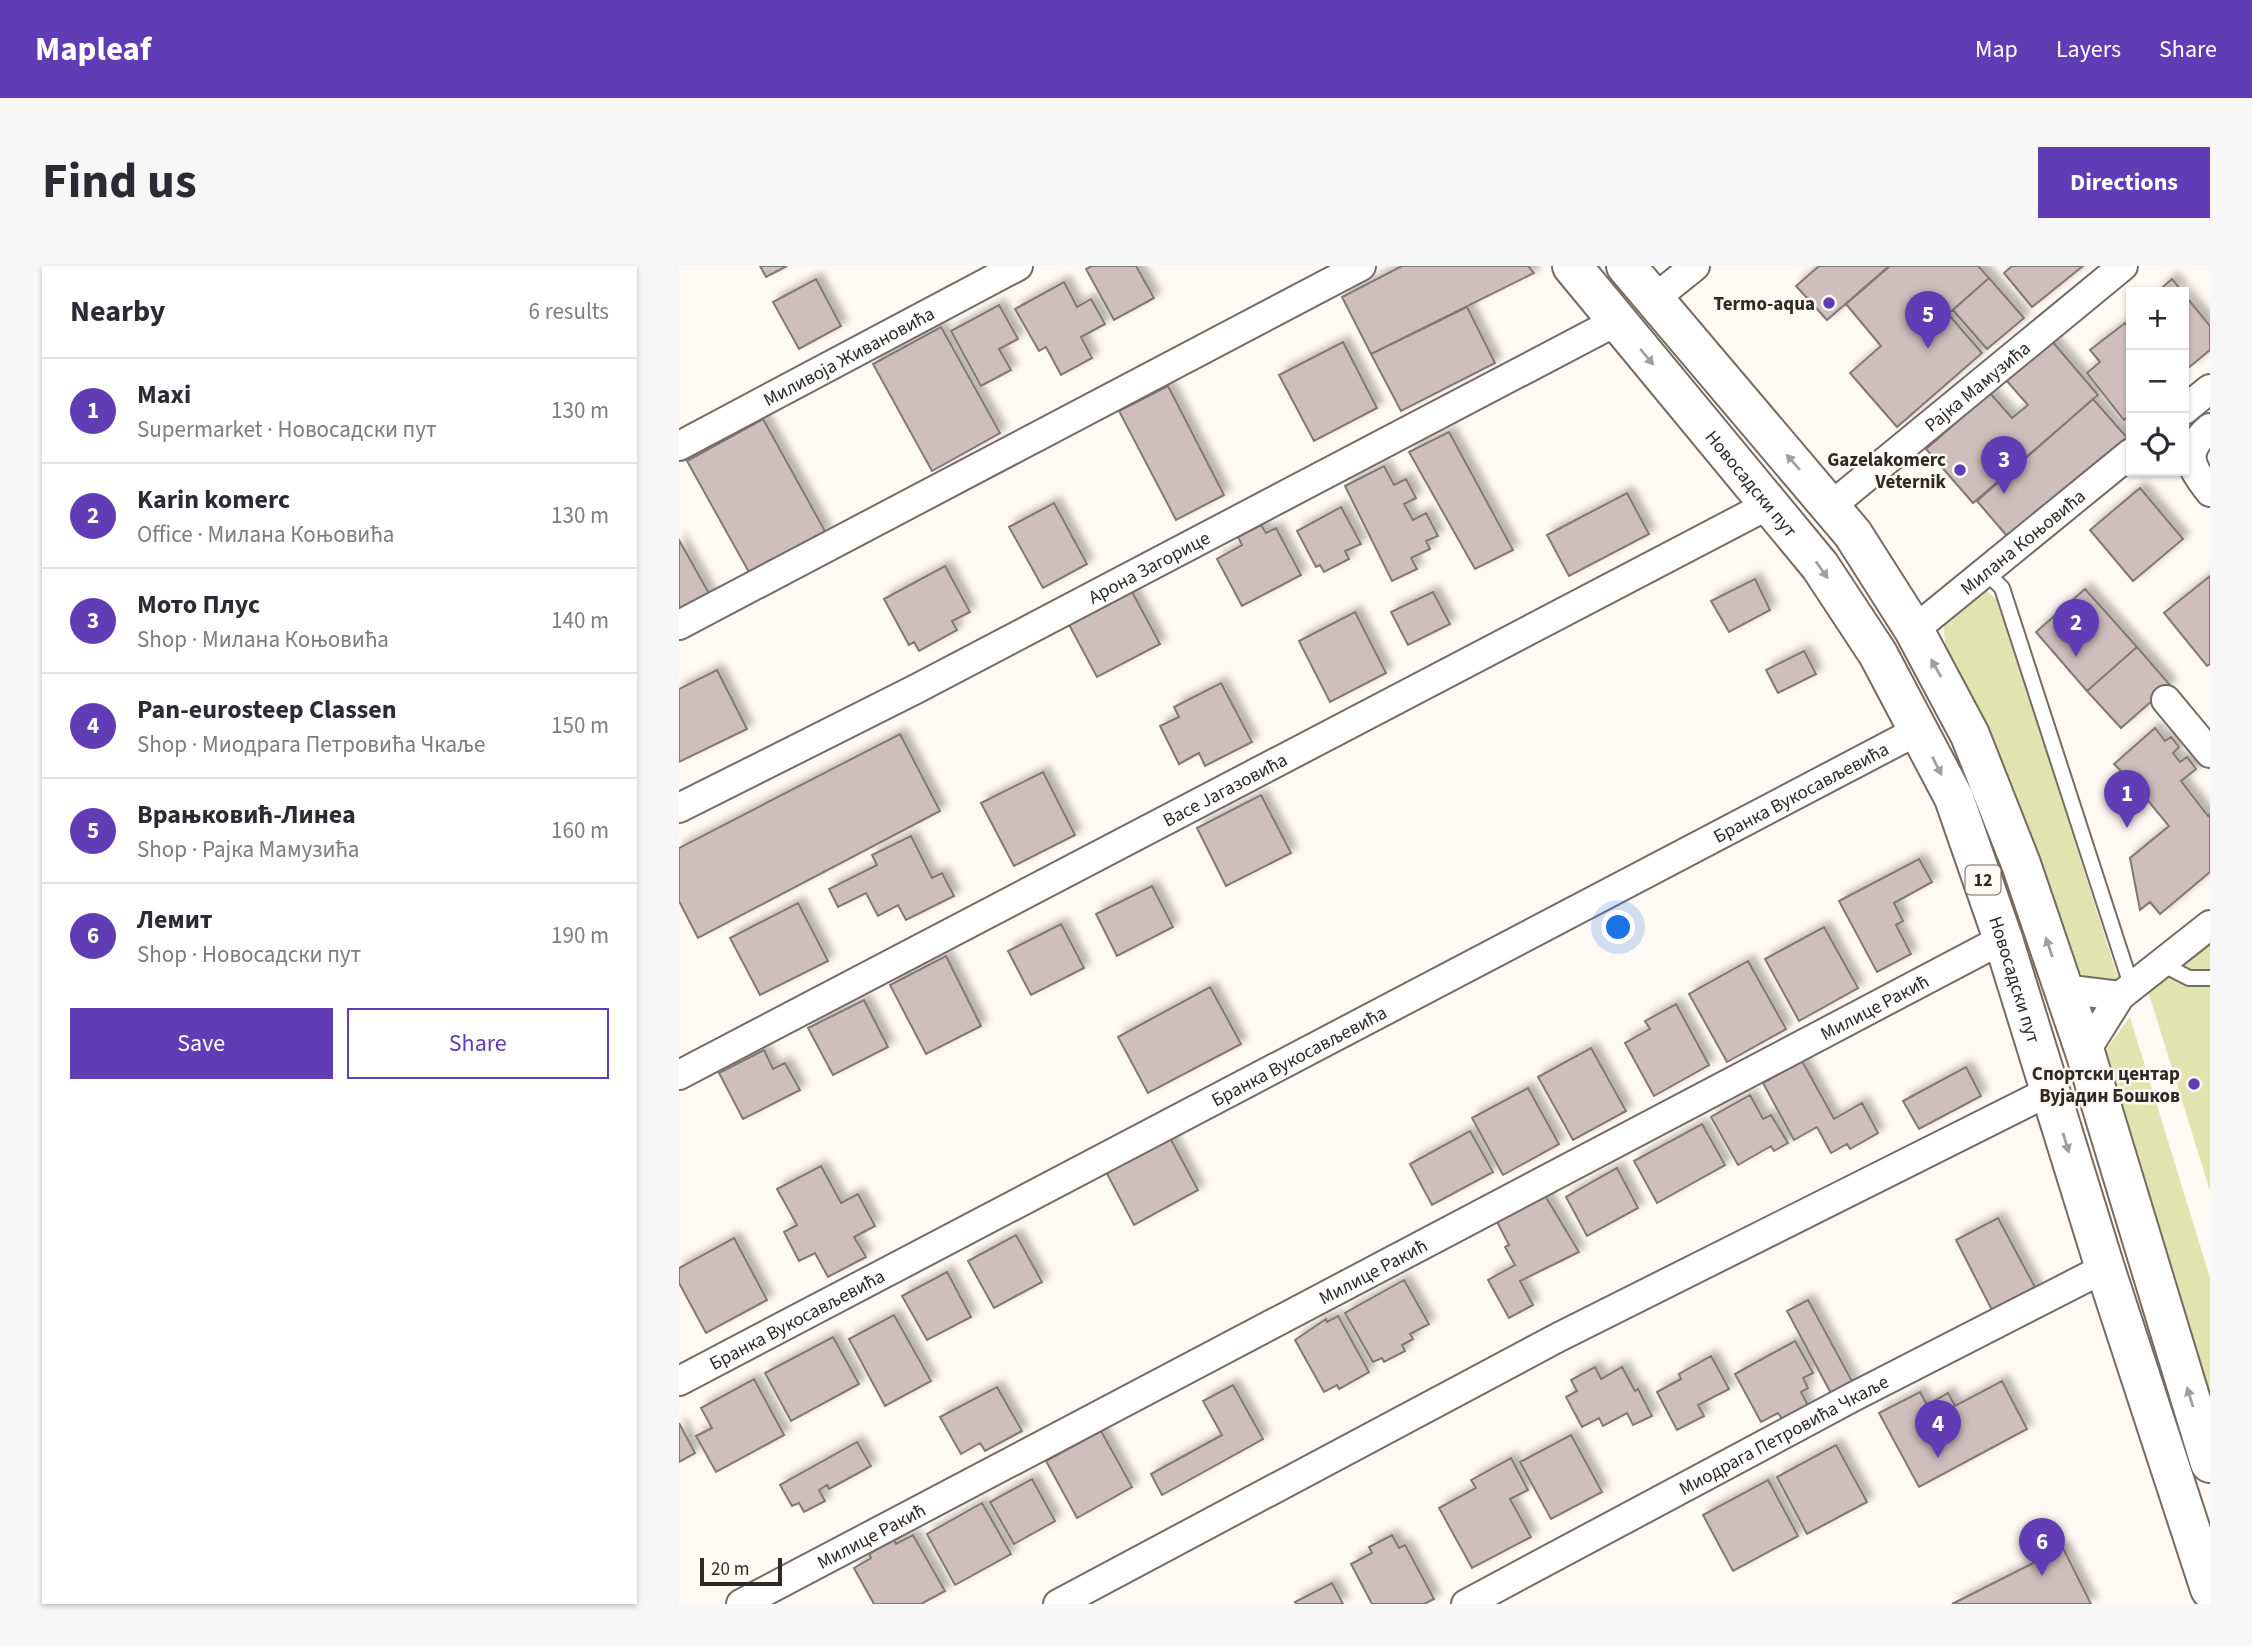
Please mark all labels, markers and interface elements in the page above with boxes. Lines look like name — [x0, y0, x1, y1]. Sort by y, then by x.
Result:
text: Mapleaf — [35, 26, 151, 73]
text: Map — [1975, 32, 2018, 67]
text: Layers — [2056, 32, 2121, 67]
text: Share — [2159, 32, 2217, 67]
text: Find us — [42, 147, 197, 217]
button: Directions — [2038, 147, 2210, 218]
map controls — [2126, 287, 2189, 476]
button: + — [2126, 287, 2189, 350]
text: Nearby — [70, 290, 165, 333]
place label: Termo-aqua — [1714, 291, 1815, 318]
pin: 5 — [1905, 291, 1951, 349]
text: 6 results — [529, 295, 609, 328]
marker: Termo-aqua — [1821, 295, 1837, 311]
street label: Миливоја Живановића — [759, 301, 940, 414]
street label: Рајка Мамузића — [1919, 335, 2037, 439]
one-way arrow — [1639, 348, 1654, 365]
button: − — [2126, 350, 2189, 413]
text: Maxi — [137, 376, 191, 413]
text: 1 — [87, 394, 99, 427]
text: 130 m — [551, 394, 609, 427]
text: Supermarket · Новосадски пут — [137, 413, 437, 446]
button: locate — [2126, 413, 2189, 476]
street label: Новосадски пут — [1698, 425, 1803, 544]
pin: 3 — [1981, 436, 2027, 494]
place label: Gazelakomerc Veternik — [1827, 447, 1947, 496]
one-way arrow — [1786, 453, 1801, 470]
marker: Gazelakomerc Veternik — [1952, 462, 1968, 478]
text: Karin komerc — [137, 481, 290, 518]
street label: Милана Коњовића — [1955, 483, 2092, 602]
text: 2 — [87, 499, 99, 532]
text: 130 m — [551, 499, 609, 532]
text: Office · Милана Коњовића — [137, 518, 394, 551]
street label: Арона Загорице — [1084, 525, 1215, 611]
one-way arrow — [1815, 561, 1829, 579]
text: Мото Плус — [137, 586, 260, 623]
pin: 2 — [2053, 599, 2099, 657]
text: 3 — [87, 604, 99, 637]
text: 140 m — [551, 604, 609, 637]
text: Shop · Милана Коњовића — [137, 623, 389, 656]
one-way arrow — [1930, 659, 1942, 678]
text: Pan-eurosteep Classen — [137, 691, 397, 728]
text: 4 — [87, 709, 99, 742]
text: 150 m — [551, 709, 609, 742]
text: Shop · Миодрага Петровића Чкаље — [137, 728, 485, 761]
street label: Бранка Вукосављевића — [1709, 736, 1894, 851]
street label: Васе Јагазовића — [1159, 747, 1292, 834]
one-way arrow — [1932, 756, 1943, 776]
pin: 1 — [2104, 770, 2150, 828]
text: Врањковић-Линеа — [137, 796, 356, 833]
text: 5 — [87, 814, 99, 847]
text: 160 m — [551, 814, 609, 847]
text: Shop · Рајка Мамузића — [137, 833, 359, 866]
road number: 12 — [1965, 866, 2001, 894]
text: Лемит — [137, 901, 213, 938]
your location — [1601, 910, 1635, 944]
street label: Новосадски пут — [1981, 913, 2047, 1047]
text: 6 — [87, 919, 99, 952]
text: 190 m — [551, 919, 609, 952]
one-way arrow — [2043, 936, 2054, 957]
text: Shop · Новосадски пут — [137, 938, 361, 971]
street label: Милице Ракић — [1816, 968, 1934, 1048]
street label: Бранка Вукосављевића — [1207, 1000, 1392, 1114]
button: Save — [70, 1008, 333, 1079]
button: Share — [347, 1008, 609, 1079]
place label: Спортски центар Вујадин Бошков — [2032, 1061, 2180, 1110]
marker: Спортски центар Вујадин Бошков — [2186, 1076, 2202, 1092]
one-way arrow — [2061, 1133, 2072, 1154]
street label: Милице Ракић — [1314, 1233, 1432, 1312]
street label: Бранка Вукосављевића — [705, 1263, 890, 1378]
street label: Миодрага Петровића Чкаље — [1674, 1369, 1894, 1503]
one-way arrow — [2185, 1387, 2195, 1408]
pin: 4 — [1915, 1400, 1961, 1458]
street label: Милице Ракић — [813, 1497, 931, 1577]
pin: 6 — [2019, 1518, 2065, 1576]
scale bar — [700, 1555, 782, 1587]
text: 20 m — [711, 1556, 749, 1583]

